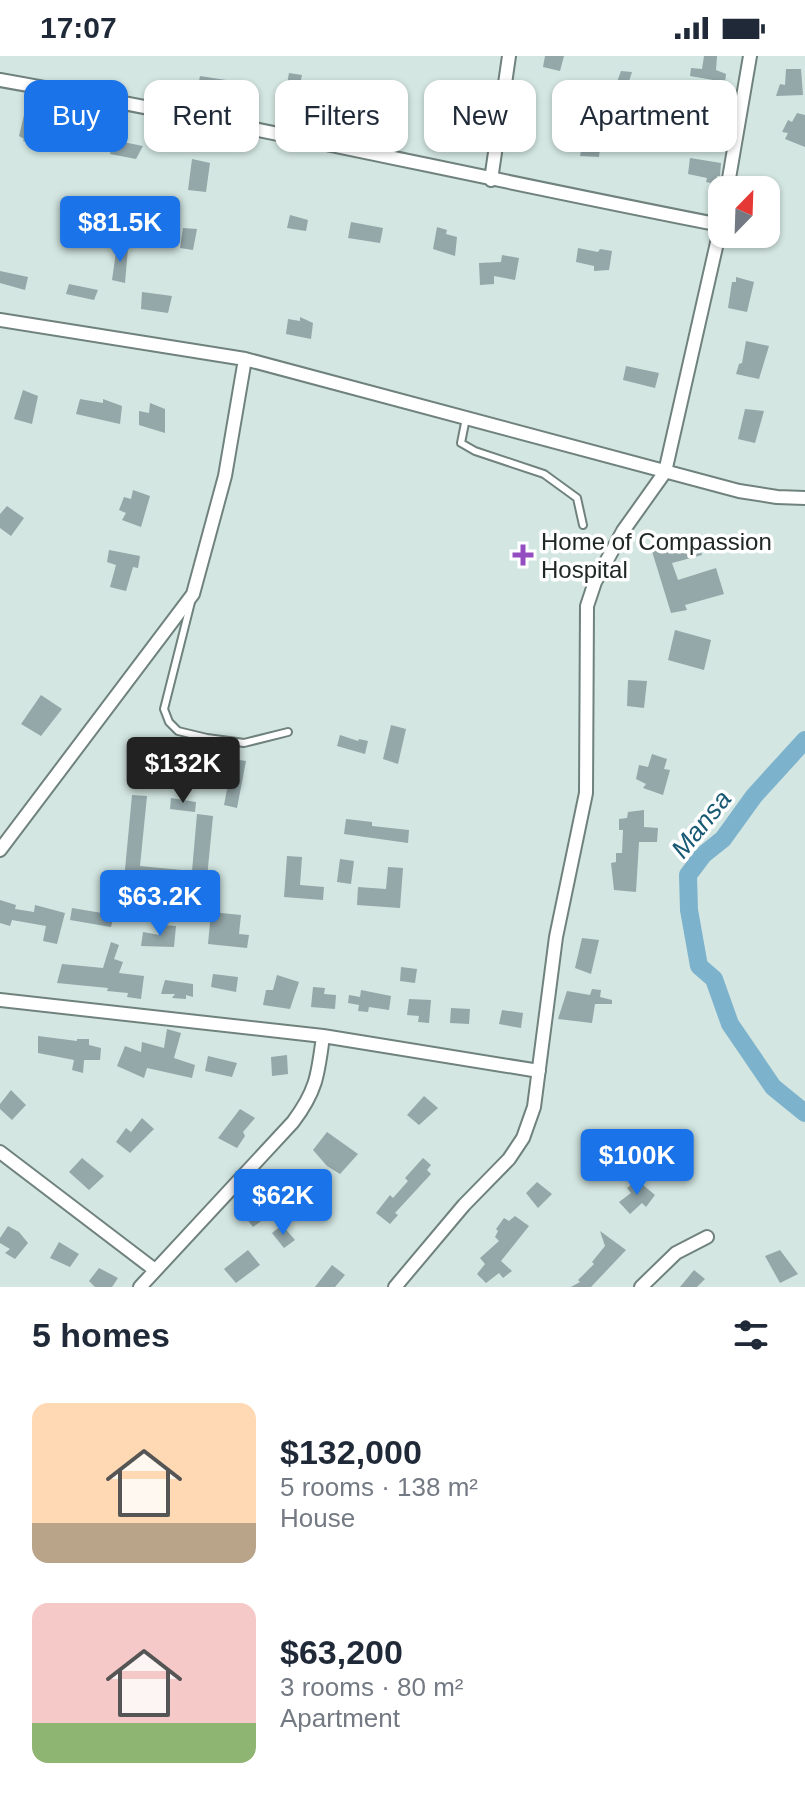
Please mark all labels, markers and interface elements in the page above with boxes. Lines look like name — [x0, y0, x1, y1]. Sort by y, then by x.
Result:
text: 17:07 — [40, 11, 117, 44]
chip: Buy — [24, 80, 128, 152]
chip: Rent — [144, 80, 259, 152]
chip: Filters — [275, 80, 408, 152]
chip: New — [424, 80, 536, 152]
chip: Apartment — [552, 80, 737, 152]
north arrow — [708, 176, 780, 248]
map controls — [708, 176, 780, 248]
pin: $81.5K — [55, 196, 185, 264]
text: $81.5K — [78, 207, 162, 237]
place label: Home of Compassion Hospital — [541, 528, 772, 583]
marker: Home of Compassion Hospital — [512, 544, 534, 566]
pin: $132K — [127, 737, 239, 805]
text: $132K — [145, 748, 221, 778]
water label: Mansa — [665, 784, 737, 864]
pin: $63.2K — [95, 870, 225, 938]
text: $63.2K — [118, 881, 202, 911]
pin: $100K — [581, 1129, 693, 1197]
text: $100K — [599, 1140, 675, 1170]
pin: $62K — [236, 1169, 330, 1237]
text: $62K — [252, 1180, 314, 1210]
icon: filters — [729, 1313, 773, 1357]
text: 5 homes — [32, 1316, 170, 1354]
text: $132,000 — [280, 1433, 422, 1471]
icon: home — [96, 1435, 192, 1531]
text: 5 rooms · 138 m² — [280, 1472, 478, 1502]
text: House — [280, 1503, 355, 1533]
text: $63,200 — [280, 1633, 403, 1671]
icon: home — [96, 1635, 192, 1731]
text: 3 rooms · 80 m² — [280, 1672, 464, 1702]
text: Apartment — [280, 1703, 400, 1733]

